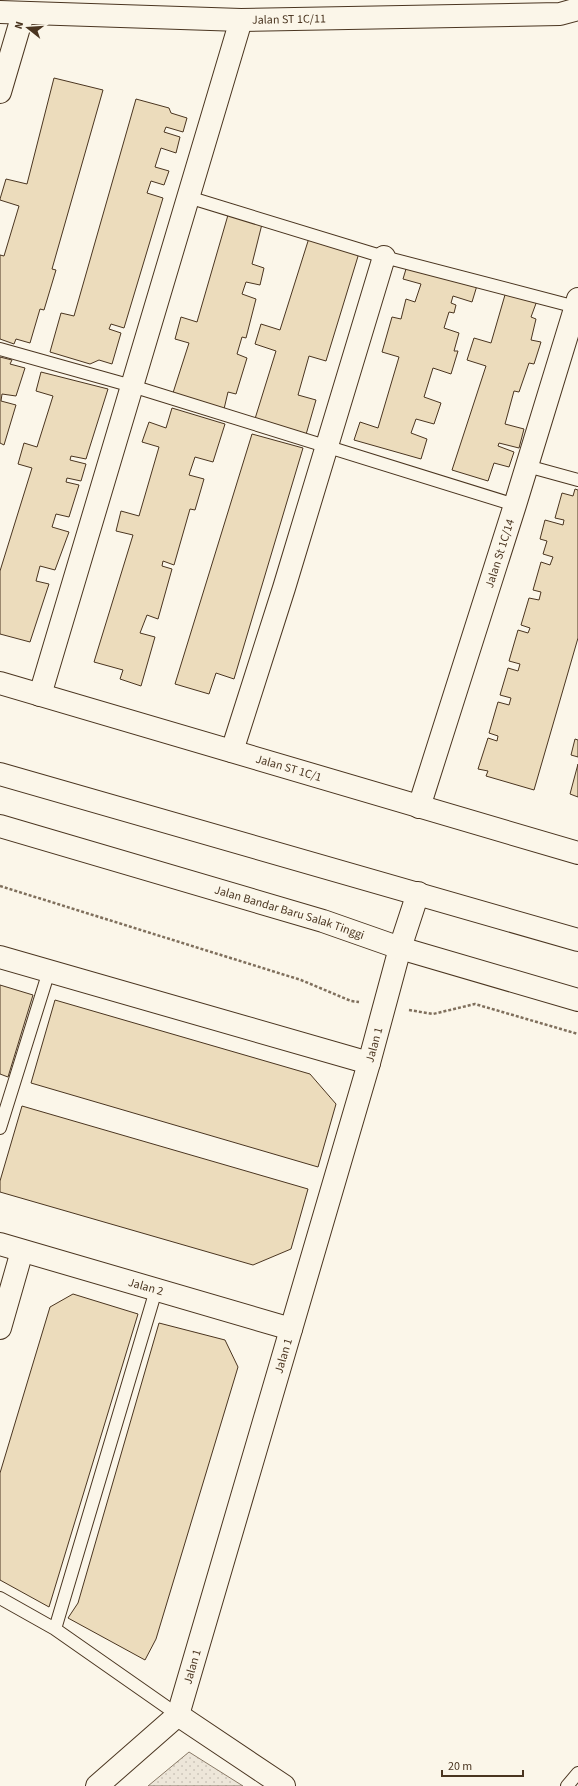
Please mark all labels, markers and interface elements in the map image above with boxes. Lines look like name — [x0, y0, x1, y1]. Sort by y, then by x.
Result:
north arrow — [8, 8, 48, 48]
street label: Jalan ST 1C/11 — [252, 10, 326, 28]
text: N — [11, 20, 27, 31]
street label: Jalan St 1C/14 — [481, 517, 519, 590]
street label: Jalan ST 1C/1 — [254, 750, 324, 786]
street label: Jalan Bandar Baru Salak Tinggi — [212, 881, 367, 943]
street label: Jalan 1 — [361, 1025, 387, 1064]
street label: Jalan 2 — [126, 1273, 166, 1300]
street label: Jalan 1 — [270, 1336, 296, 1375]
street label: Jalan 1 — [179, 1647, 205, 1686]
scale bar — [442, 1752, 523, 1778]
text: 20 m — [448, 1758, 472, 1775]

